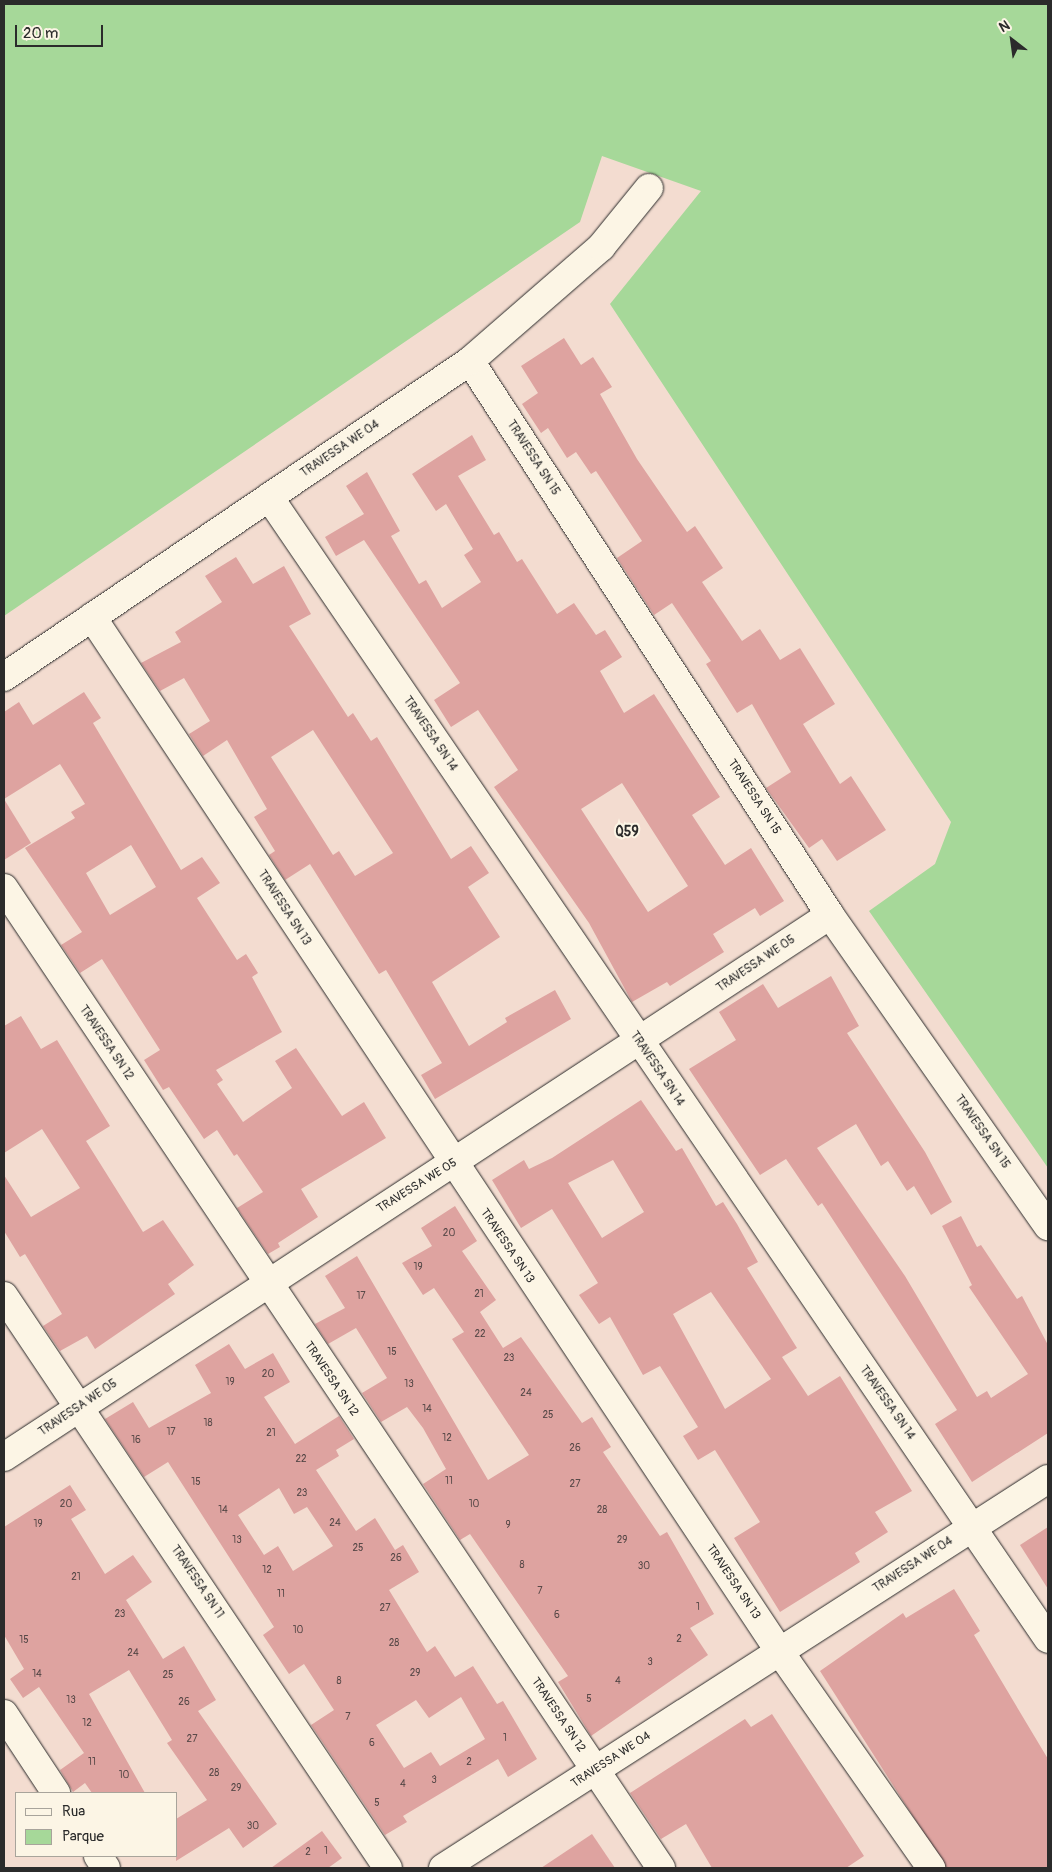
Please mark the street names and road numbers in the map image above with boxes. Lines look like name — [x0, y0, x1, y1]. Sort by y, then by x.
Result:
street label: TRAVESSA WE 04 — [298, 417, 382, 481]
street label: TRAVESSA SN 15 — [503, 418, 563, 498]
street label: TRAVESSA SN 14 — [400, 694, 460, 774]
street label: TRAVESSA SN 15 — [724, 757, 784, 837]
street label: TRAVESSA SN 13 — [254, 868, 314, 948]
street label: TRAVESSA WE 05 — [714, 932, 798, 996]
street label: TRAVESSA SN 12 — [76, 1003, 136, 1083]
street label: TRAVESSA SN 14 — [627, 1029, 687, 1109]
street label: TRAVESSA SN 15 — [951, 1092, 1013, 1172]
street label: TRAVESSA WE 05 — [374, 1156, 460, 1216]
street label: TRAVESSA SN 13 — [477, 1206, 537, 1286]
street label: TRAVESSA SN 12 — [301, 1339, 361, 1419]
street label: TRAVESSA SN 14 — [856, 1363, 918, 1443]
street label: TRAVESSA WE 05 — [36, 1376, 120, 1440]
street label: TRAVESSA WE 04 — [871, 1534, 955, 1596]
street label: TRAVESSA SN 13 — [703, 1542, 763, 1622]
street label: TRAVESSA SN 11 — [167, 1543, 227, 1621]
street label: TRAVESSA SN 12 — [528, 1675, 588, 1755]
street label: TRAVESSA WE 04 — [569, 1729, 653, 1791]

